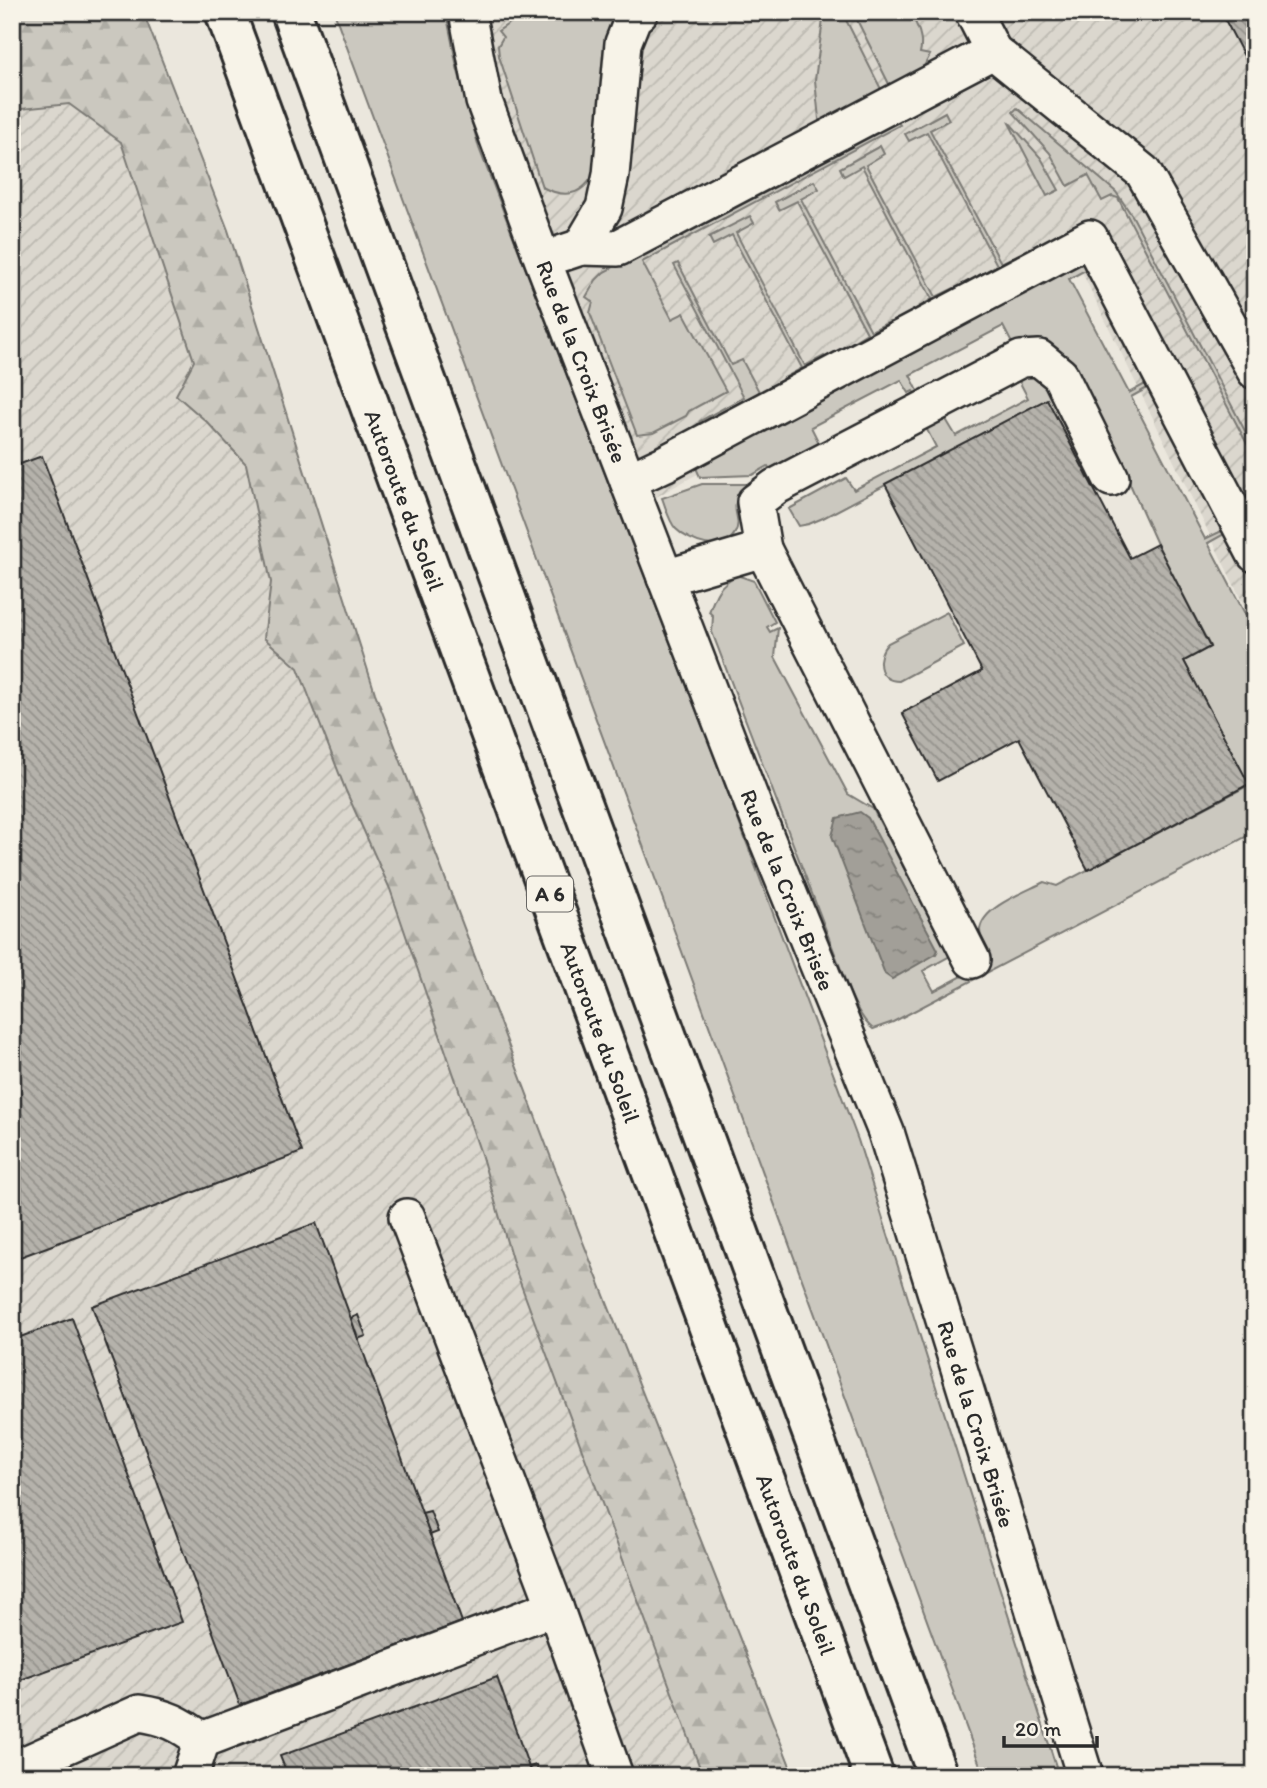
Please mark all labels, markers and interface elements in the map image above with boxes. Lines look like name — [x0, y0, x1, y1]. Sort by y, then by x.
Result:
street label: Rue de la Croix Brisée — [530, 256, 634, 467]
street label: Autoroute du Soleil — [358, 406, 451, 595]
street label: Rue de la Croix Brisée — [734, 785, 841, 995]
road number: A 6 — [527, 876, 573, 912]
street label: Autoroute du Soleil — [554, 938, 647, 1127]
street label: Rue de la Croix Brisée — [931, 1317, 1021, 1531]
street label: Autoroute du Soleil — [750, 1470, 842, 1659]
scale bar — [1004, 1704, 1097, 1748]
text: 20 m — [1015, 1716, 1062, 1741]

